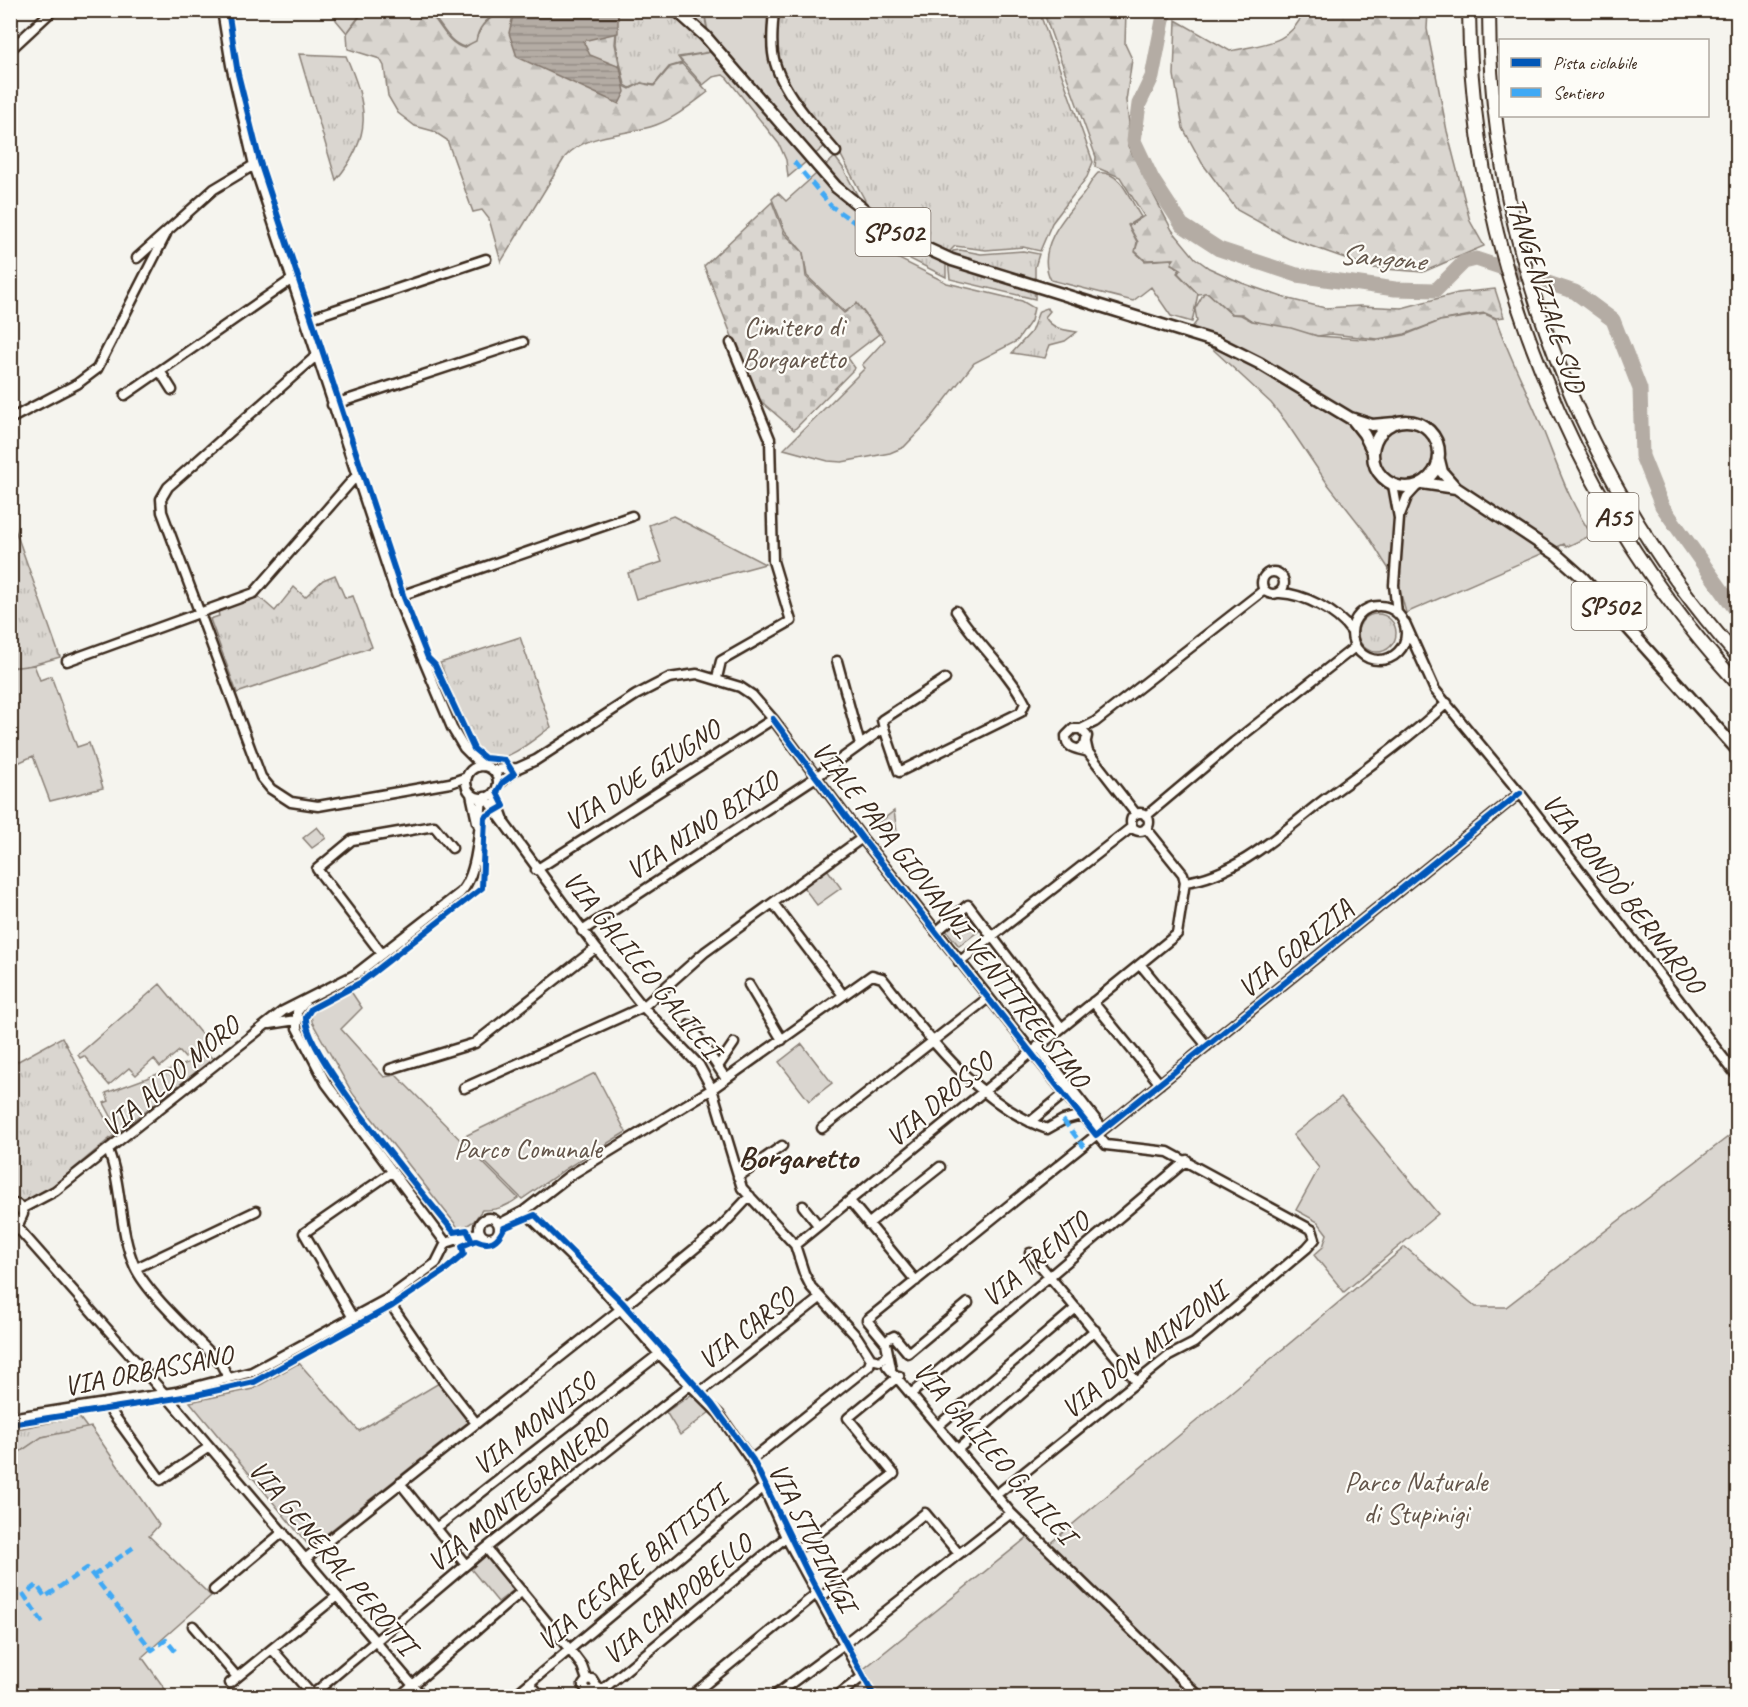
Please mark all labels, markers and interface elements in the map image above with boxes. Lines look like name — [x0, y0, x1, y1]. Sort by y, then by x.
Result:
legend — [1499, 39, 1709, 117]
text: Pista ciclabile — [1553, 52, 1637, 74]
text: Sentiero — [1553, 82, 1605, 104]
street label: TANGENZIALE SUD — [1498, 193, 1595, 398]
road number: SP502 — [856, 208, 930, 256]
water label: Sangone — [1338, 234, 1430, 280]
park label: Cimitero di Borgaretto — [742, 309, 848, 376]
road number: A55 — [1588, 493, 1638, 541]
road number: SP502 — [1572, 582, 1646, 630]
street label: VIA DUE GIUGNO — [557, 710, 729, 838]
street label: VIALE PAPA GIOVANNI VENTITREESIMO — [805, 734, 1099, 1097]
street label: VIA NINO BIXIO — [619, 761, 787, 887]
street label: VIA RONDÒ BERNARDO — [1535, 786, 1715, 1003]
street label: VIA GALILEO GALILEI — [556, 863, 732, 1069]
street label: VIA GORIZIA — [1230, 890, 1360, 1005]
street label: VIA ALDO MORO — [94, 1006, 249, 1144]
street label: VIA DROSSO — [878, 1042, 1002, 1154]
park label: Parco Comunale — [454, 1131, 604, 1166]
district label: Borgaretto — [738, 1137, 860, 1178]
street label: VIA TRENTO — [974, 1202, 1098, 1314]
street label: VIA DON MINZONI — [1054, 1271, 1239, 1426]
street label: VIA CARSO — [691, 1277, 804, 1377]
street label: VIA ORBASSANO — [61, 1336, 238, 1403]
street label: VIA GALILEO GALILEI — [906, 1353, 1088, 1555]
street label: VIA MONVISO — [465, 1362, 605, 1482]
street label: VIA MONTEGRANERO — [420, 1409, 619, 1579]
street label: VIA GENERAL PEROTTI — [241, 1453, 428, 1666]
street label: VIA STUPINIGI — [761, 1457, 868, 1622]
park label: Parco Naturale di Stupinigi — [1345, 1464, 1489, 1531]
street label: VIA CESARE BATTISTI — [530, 1474, 739, 1658]
street label: VIA CAMPOBELLO — [595, 1524, 761, 1672]

